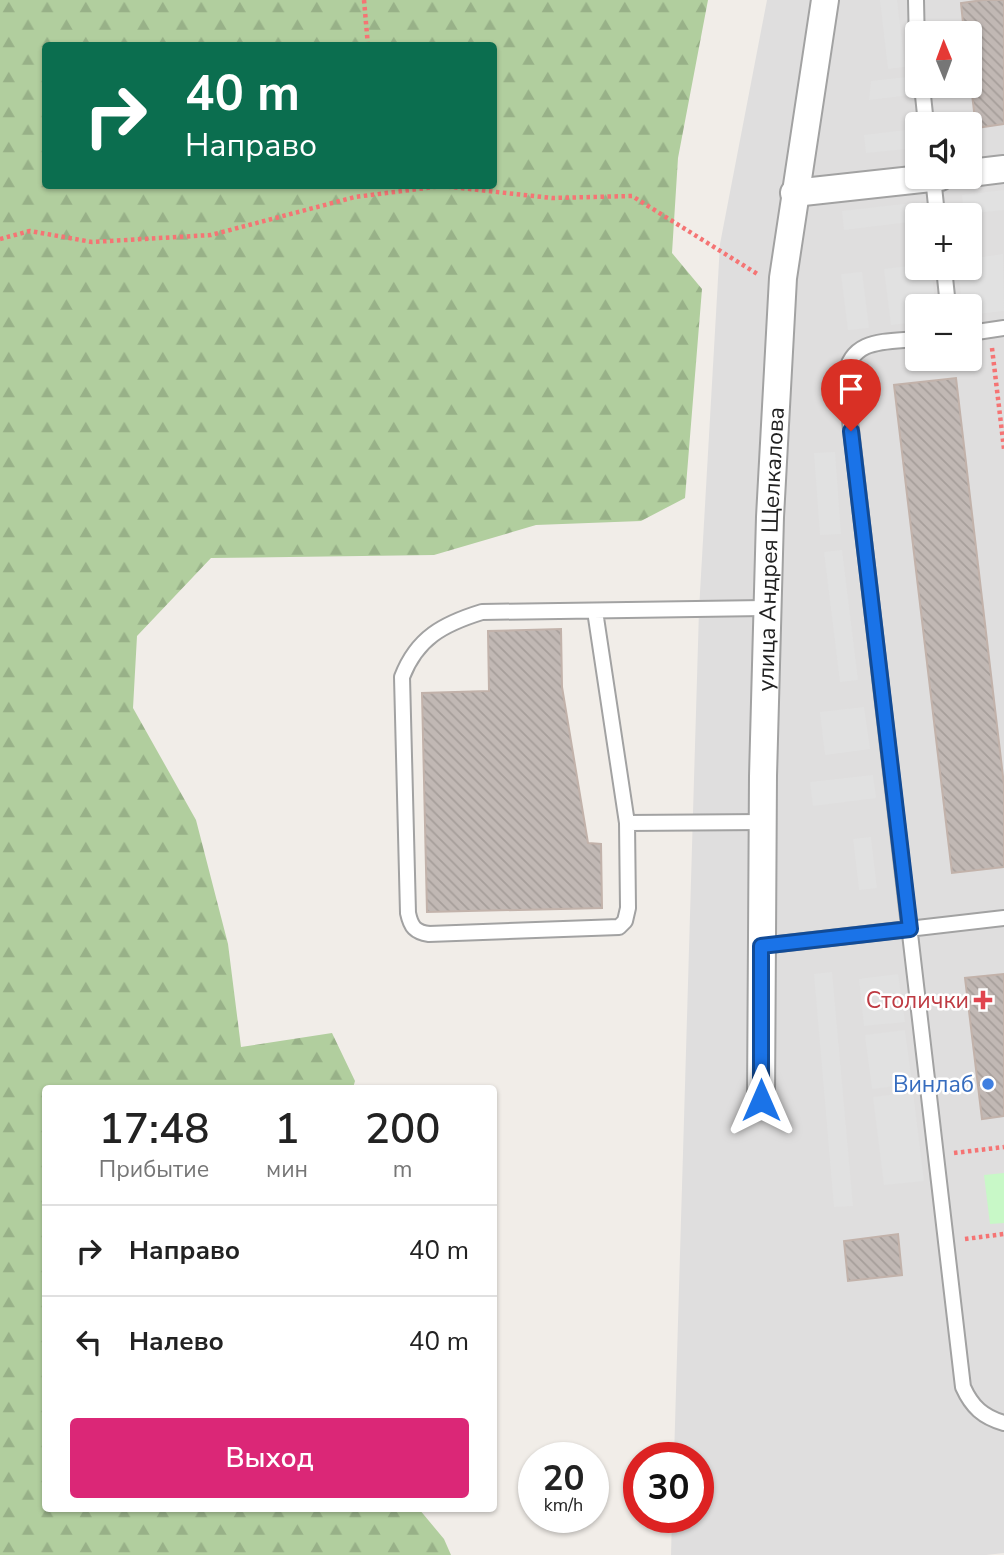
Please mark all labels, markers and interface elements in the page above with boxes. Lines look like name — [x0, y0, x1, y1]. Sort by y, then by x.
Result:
north arrow — [905, 21, 982, 98]
map controls — [905, 21, 982, 371]
text: 40 m — [185, 60, 300, 127]
icon: right — [70, 70, 161, 161]
button: sound — [905, 112, 982, 189]
text: Направо — [185, 124, 317, 167]
button: + — [905, 203, 982, 280]
button: − — [905, 294, 982, 371]
pin — [821, 359, 881, 431]
icon: arrive — [832, 370, 870, 408]
street label: улица Андрея Щелкалова — [750, 406, 792, 692]
place label: Столички — [866, 985, 969, 1016]
marker: Столички — [975, 992, 991, 1008]
position arrow — [724, 1063, 798, 1137]
place label: Винлаб — [893, 1069, 974, 1100]
marker: Винлаб — [980, 1076, 996, 1092]
text: 17:48 — [99, 1101, 209, 1158]
text: 1 — [274, 1101, 300, 1158]
text: 200 — [365, 1101, 440, 1158]
text: Прибытие — [99, 1154, 209, 1185]
text: мин — [266, 1154, 308, 1185]
text: m — [393, 1154, 412, 1185]
icon: right — [70, 1232, 108, 1270]
text: Направо — [129, 1233, 240, 1268]
text: 40 m — [409, 1233, 469, 1268]
icon: left — [70, 1323, 108, 1361]
text: Налево — [129, 1324, 224, 1359]
text: 40 m — [409, 1324, 469, 1359]
button: Выход — [70, 1418, 469, 1498]
speed limit sign: 30 — [623, 1442, 714, 1533]
text: 20 — [542, 1455, 585, 1502]
text: km/h — [544, 1493, 583, 1517]

